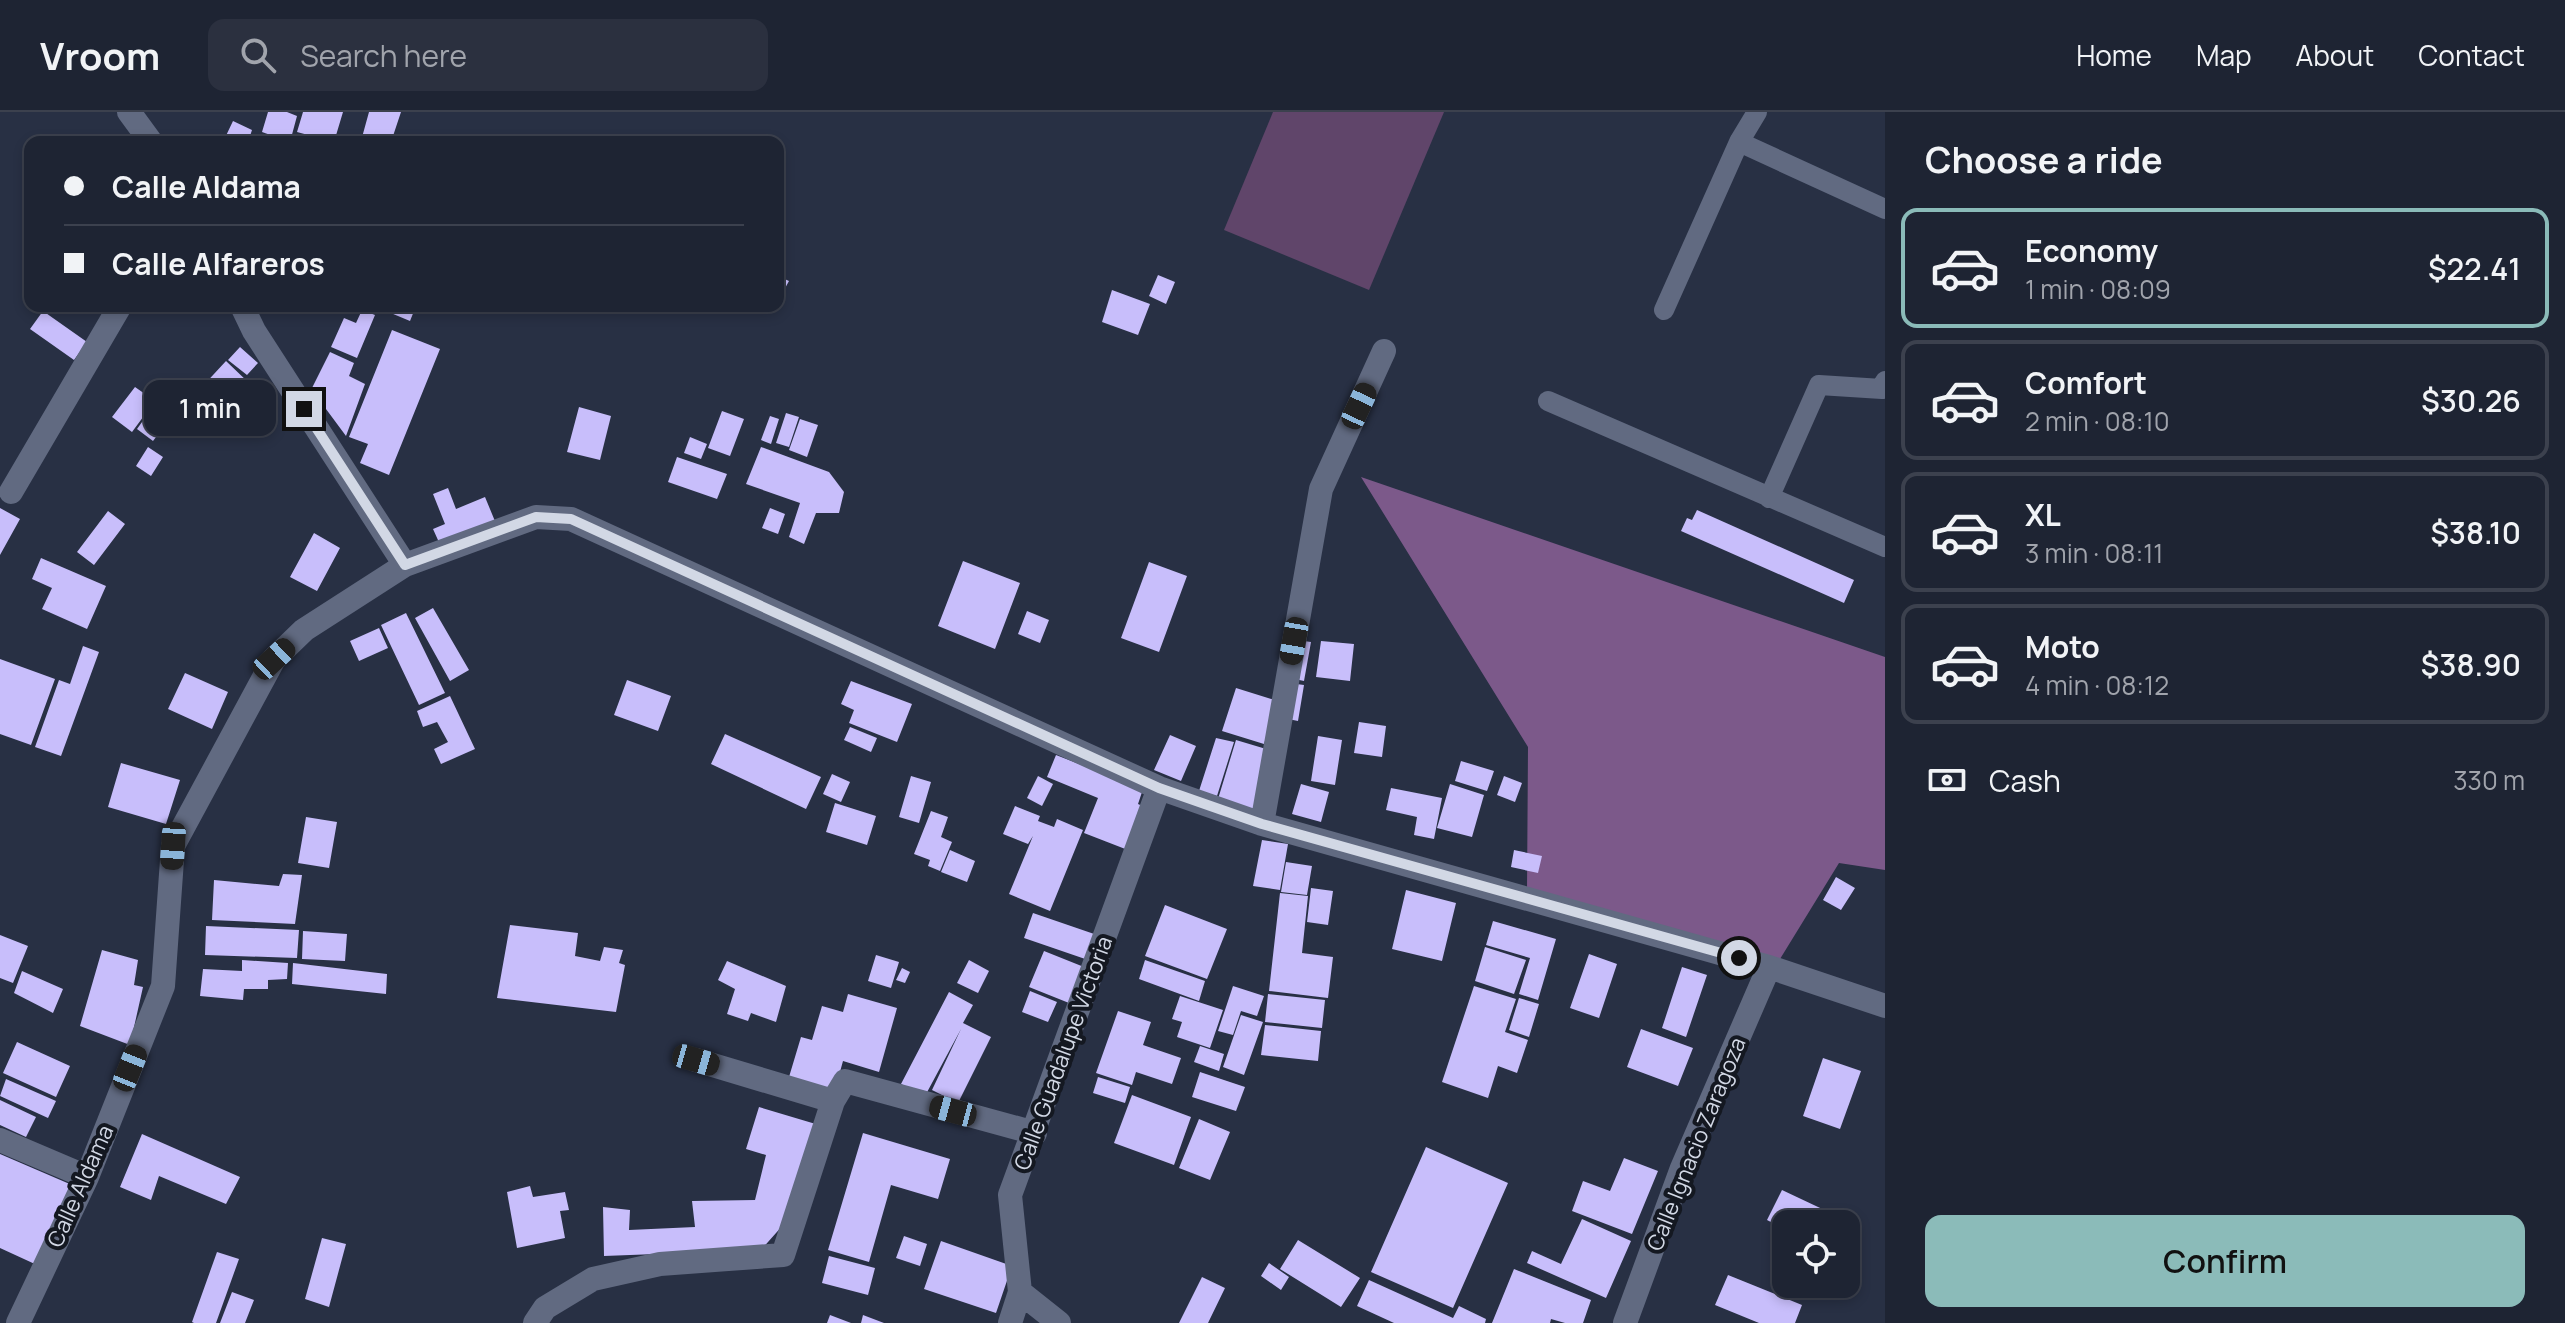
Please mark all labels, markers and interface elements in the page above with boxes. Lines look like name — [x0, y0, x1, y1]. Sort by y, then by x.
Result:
search box — [208, 19, 768, 91]
text: Vroom — [40, 29, 160, 81]
icon: search — [236, 33, 280, 77]
text: Search here — [300, 35, 467, 76]
text: Home — [2076, 36, 2152, 74]
text: Map — [2196, 36, 2252, 74]
text: About — [2296, 36, 2374, 74]
text: Contact — [2418, 36, 2525, 74]
text: Choose a ride — [1925, 135, 2163, 184]
text: Calle Aldama — [112, 166, 301, 207]
text: Economy — [2025, 230, 2158, 271]
icon: car — [1929, 232, 2001, 304]
text: Calle Alfareros — [112, 243, 325, 284]
text: $22.41 — [2428, 248, 2521, 289]
text: 1 min · 08:09 — [2025, 271, 2171, 307]
text: Comfort — [2025, 362, 2147, 403]
icon: car — [1929, 364, 2001, 436]
car — [1338, 379, 1380, 433]
text: $30.26 — [2421, 380, 2521, 421]
callout: 1 min — [144, 381, 276, 437]
text: 1 min — [179, 390, 241, 426]
route end — [286, 391, 322, 427]
text: 2 min · 08:10 — [2025, 403, 2170, 439]
text: XL — [2025, 494, 2061, 535]
icon: car — [1929, 496, 2001, 568]
text: $38.10 — [2430, 512, 2521, 553]
text: 3 min · 08:11 — [2025, 535, 2163, 571]
car — [1278, 615, 1310, 667]
text: Moto — [2025, 626, 2100, 667]
icon: car — [1929, 628, 2001, 700]
car — [248, 634, 300, 684]
text: $38.90 — [2421, 644, 2521, 685]
text: 4 min · 08:12 — [2025, 667, 2169, 703]
icon: cash — [1925, 758, 1969, 802]
text: Cash — [1989, 760, 2061, 801]
text: 330 m — [2453, 762, 2525, 798]
car — [159, 821, 187, 871]
street label: Calle Guadalupe Victoria — [1007, 932, 1119, 1174]
route start — [1721, 940, 1757, 976]
street label: Calle Ignacio Zaragoza — [1639, 1033, 1753, 1255]
car — [110, 1041, 150, 1095]
car — [670, 1042, 722, 1078]
car — [927, 1093, 979, 1129]
street label: Calle Aldama — [40, 1120, 120, 1252]
map controls — [1772, 1210, 1860, 1298]
button: locate — [1772, 1210, 1860, 1298]
button: Confirm — [1925, 1215, 2525, 1307]

